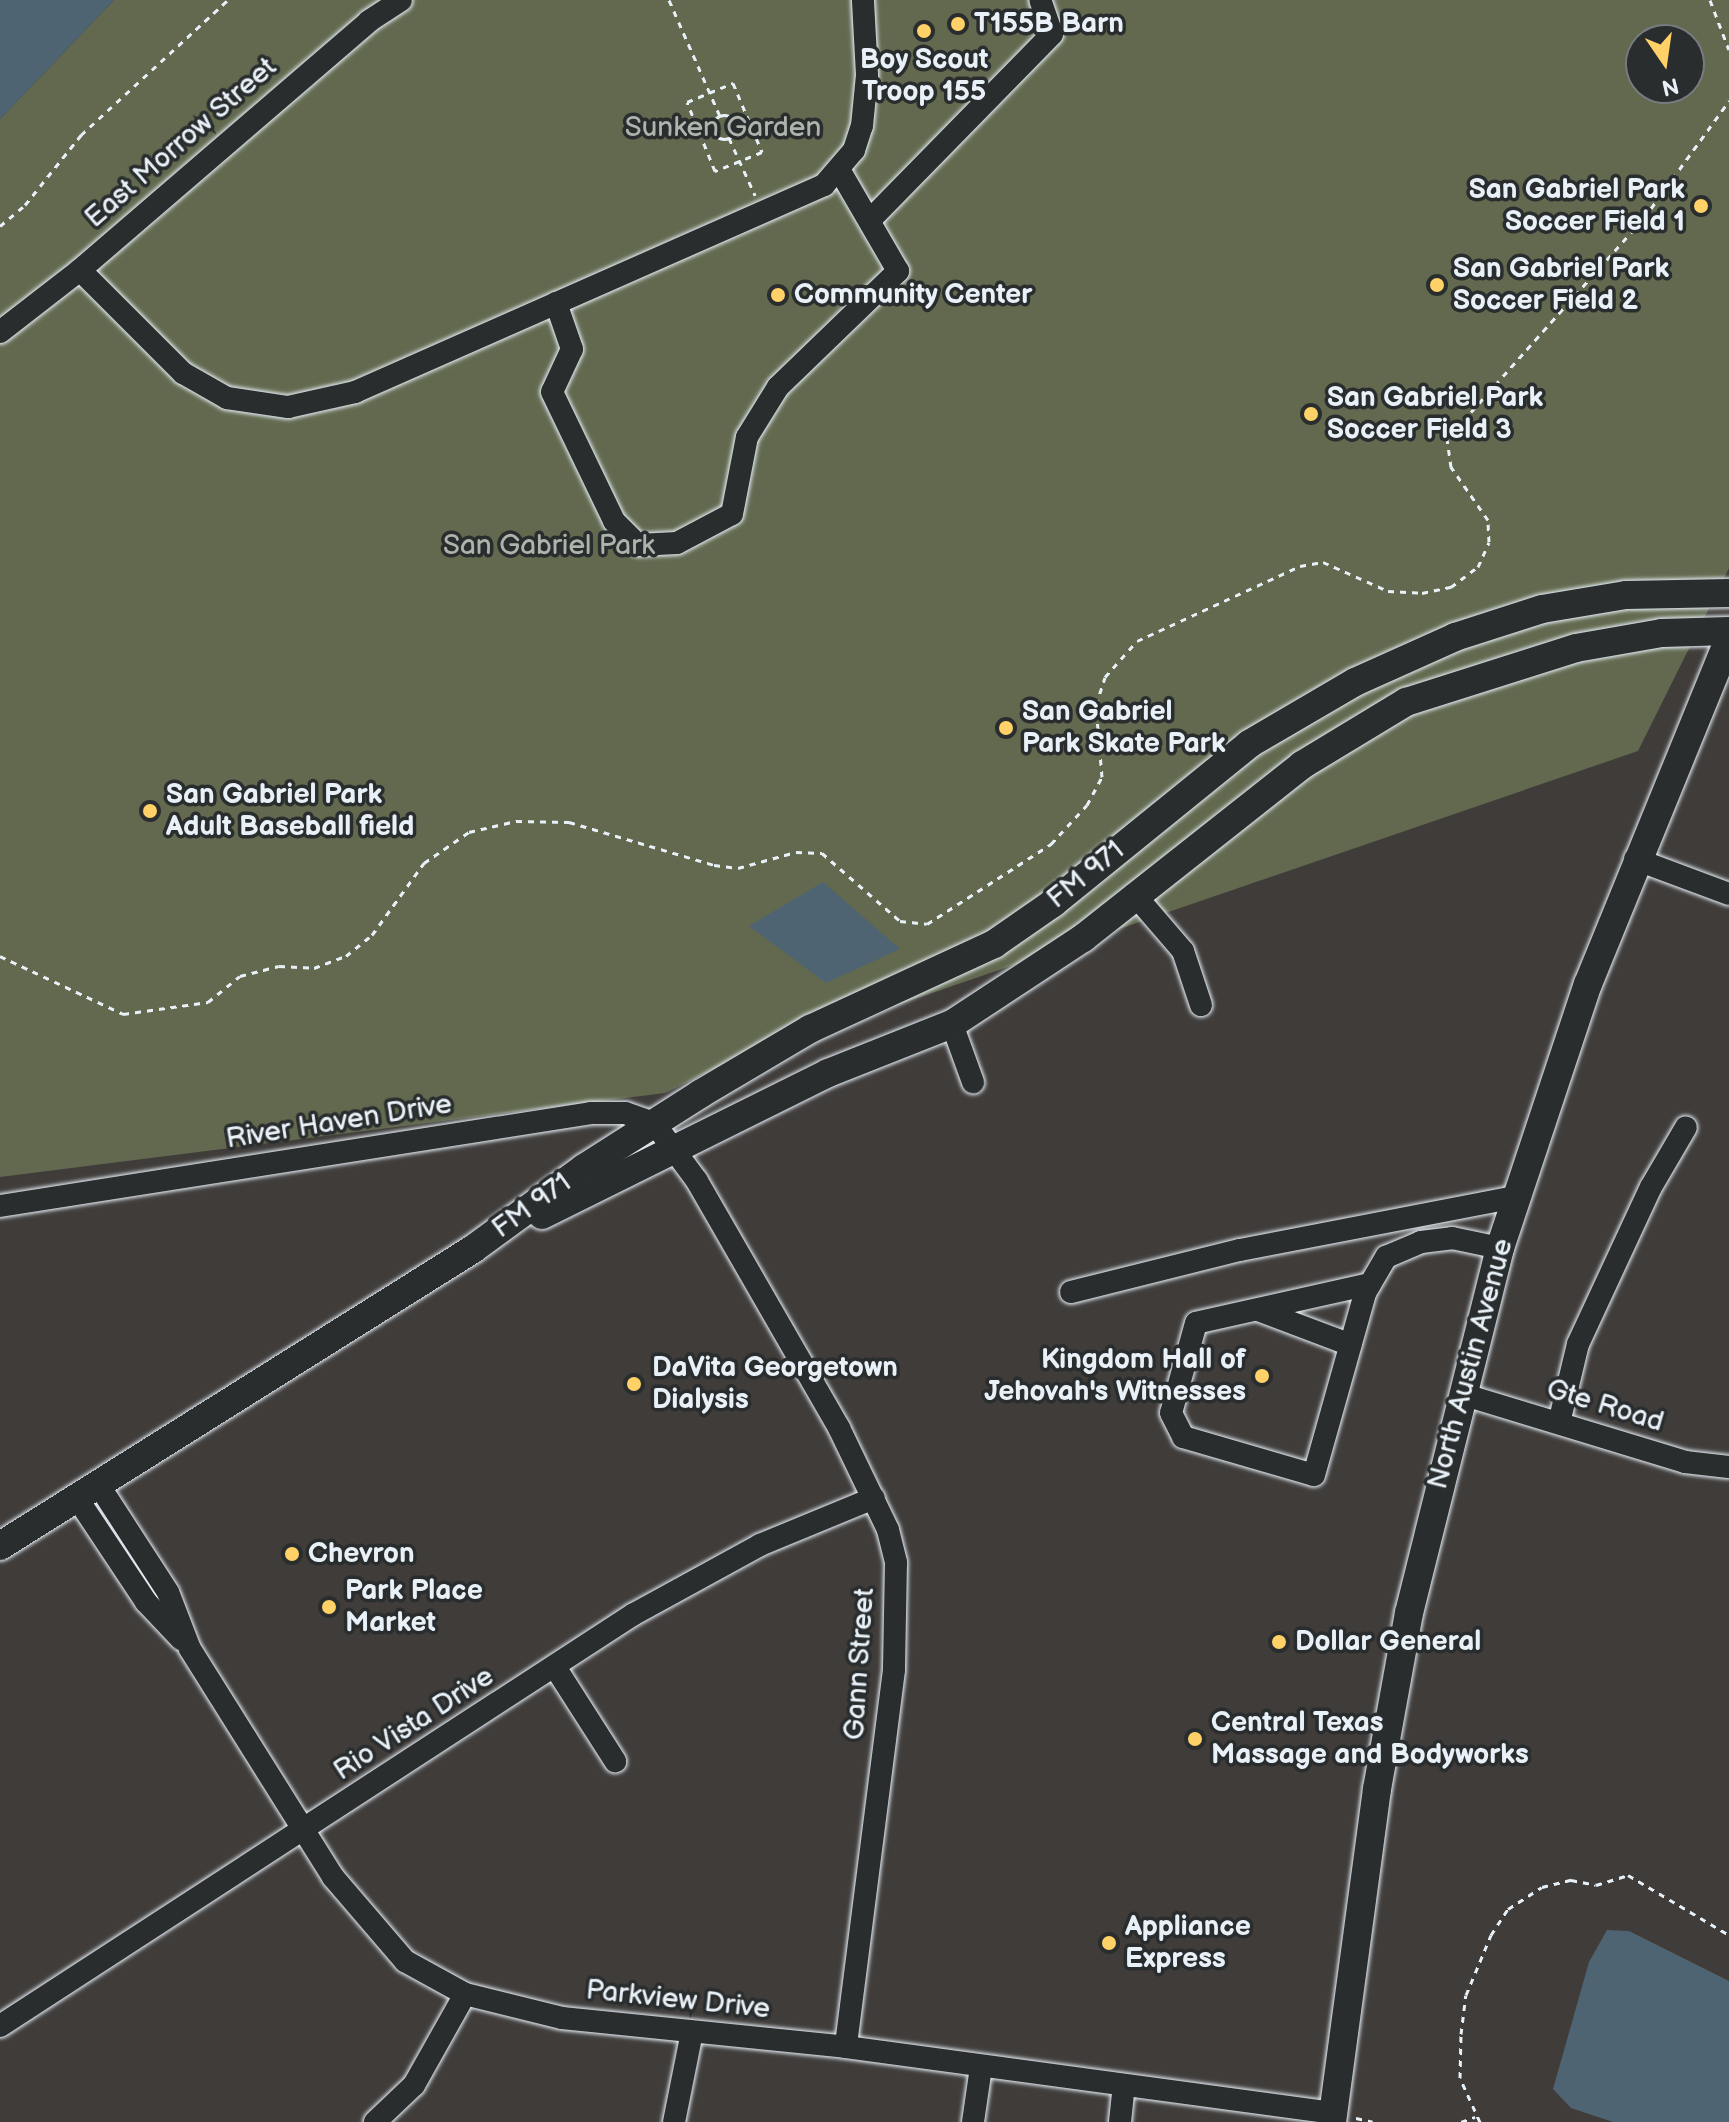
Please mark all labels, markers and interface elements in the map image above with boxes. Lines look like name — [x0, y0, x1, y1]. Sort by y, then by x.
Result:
place label: T155B Barn — [974, 7, 1124, 41]
marker: T155B Barn — [949, 15, 967, 33]
marker: Boy Scout Troop 155 — [915, 22, 933, 40]
north arrow — [1625, 24, 1705, 104]
place label: Boy Scout Troop 155 — [859, 43, 989, 109]
street label: East Morrow Street — [78, 51, 284, 235]
text: N — [1659, 71, 1681, 101]
park label: Sunken Garden — [625, 111, 821, 145]
place label: San Gabriel Park Soccer Field 1 — [1469, 173, 1685, 239]
marker: San Gabriel Park Soccer Field 1 — [1692, 197, 1710, 215]
place label: San Gabriel Park Soccer Field 2 — [1453, 252, 1669, 318]
marker: San Gabriel Park Soccer Field 2 — [1428, 276, 1446, 294]
place label: Community Center — [794, 278, 1033, 312]
marker: Community Center — [769, 286, 787, 304]
place label: San Gabriel Park Soccer Field 3 — [1327, 381, 1543, 447]
marker: San Gabriel Park Soccer Field 3 — [1302, 405, 1320, 423]
park label: San Gabriel Park — [443, 529, 655, 563]
place label: San Gabriel Park Skate Park — [1022, 695, 1226, 761]
marker: San Gabriel Park Skate Park — [997, 719, 1015, 737]
place label: San Gabriel Park Adult Baseball field — [166, 778, 414, 844]
marker: San Gabriel Park Adult Baseball field — [141, 802, 159, 820]
street label: FM 971 — [1041, 834, 1131, 916]
street label: River Haven Drive — [224, 1088, 454, 1156]
street label: FM 971 — [486, 1166, 578, 1246]
street label: North Austin Avenue — [1421, 1235, 1521, 1493]
place label: Kingdom Hall of Jehovah's Witnesses — [984, 1343, 1246, 1409]
place label: DaVita Georgetown Dialysis — [652, 1351, 898, 1417]
marker: Kingdom Hall of Jehovah's Witnesses — [1253, 1367, 1271, 1385]
street label: Gte Road — [1542, 1372, 1668, 1440]
marker: DaVita Georgetown Dialysis — [623, 1373, 645, 1395]
place label: Chevron — [308, 1537, 415, 1571]
marker: Chevron — [283, 1545, 301, 1563]
place label: Park Place Market — [345, 1574, 483, 1640]
street label: Gann Street — [838, 1587, 882, 1741]
marker: Park Place Market — [320, 1598, 338, 1616]
place label: Dollar General — [1295, 1625, 1481, 1659]
marker: Dollar General — [1270, 1633, 1288, 1651]
street label: Rio Vista Drive — [327, 1660, 501, 1788]
place label: Central Texas Massage and Bodyworks — [1211, 1706, 1529, 1772]
marker: Central Texas Massage and Bodyworks — [1186, 1730, 1204, 1748]
place label: Appliance Express — [1125, 1910, 1251, 1976]
marker: Appliance Express — [1100, 1934, 1118, 1952]
street label: Parkview Drive — [584, 1974, 772, 2026]

